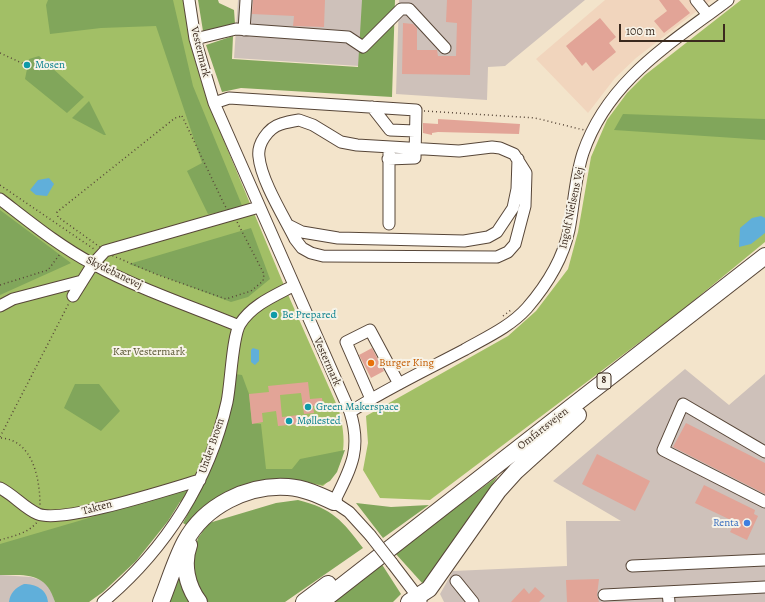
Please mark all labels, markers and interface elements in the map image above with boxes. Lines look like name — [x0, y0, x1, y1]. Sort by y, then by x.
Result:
scale bar — [621, 16, 727, 42]
text: 100 m — [626, 23, 655, 39]
street label: Vestermark — [187, 25, 213, 79]
place label: Mosen — [35, 58, 65, 72]
marker: Mosen — [22, 60, 32, 70]
street label: Ingolf Nielsens Vej — [557, 166, 587, 250]
street label: Skydebanevej — [84, 254, 144, 292]
place label: Be Prepared — [282, 308, 336, 322]
marker: Be Prepared — [269, 310, 279, 320]
street label: Vestermark — [310, 336, 344, 388]
park label: Kær Vestermark — [113, 345, 185, 359]
place label: Burger King — [379, 356, 434, 370]
marker: Burger King — [366, 358, 376, 368]
road number: 8 — [597, 373, 611, 389]
place label: Green Makerspace — [316, 400, 399, 414]
marker: Green Makerspace — [303, 402, 313, 412]
street label: Omfartsvejen — [515, 405, 571, 453]
place label: Møllested — [297, 414, 341, 428]
marker: Møllested — [284, 416, 294, 426]
street label: Under Broen — [196, 417, 228, 475]
street label: Takten — [80, 498, 114, 518]
place label: Renta — [713, 516, 739, 530]
marker: Renta — [742, 518, 752, 528]

